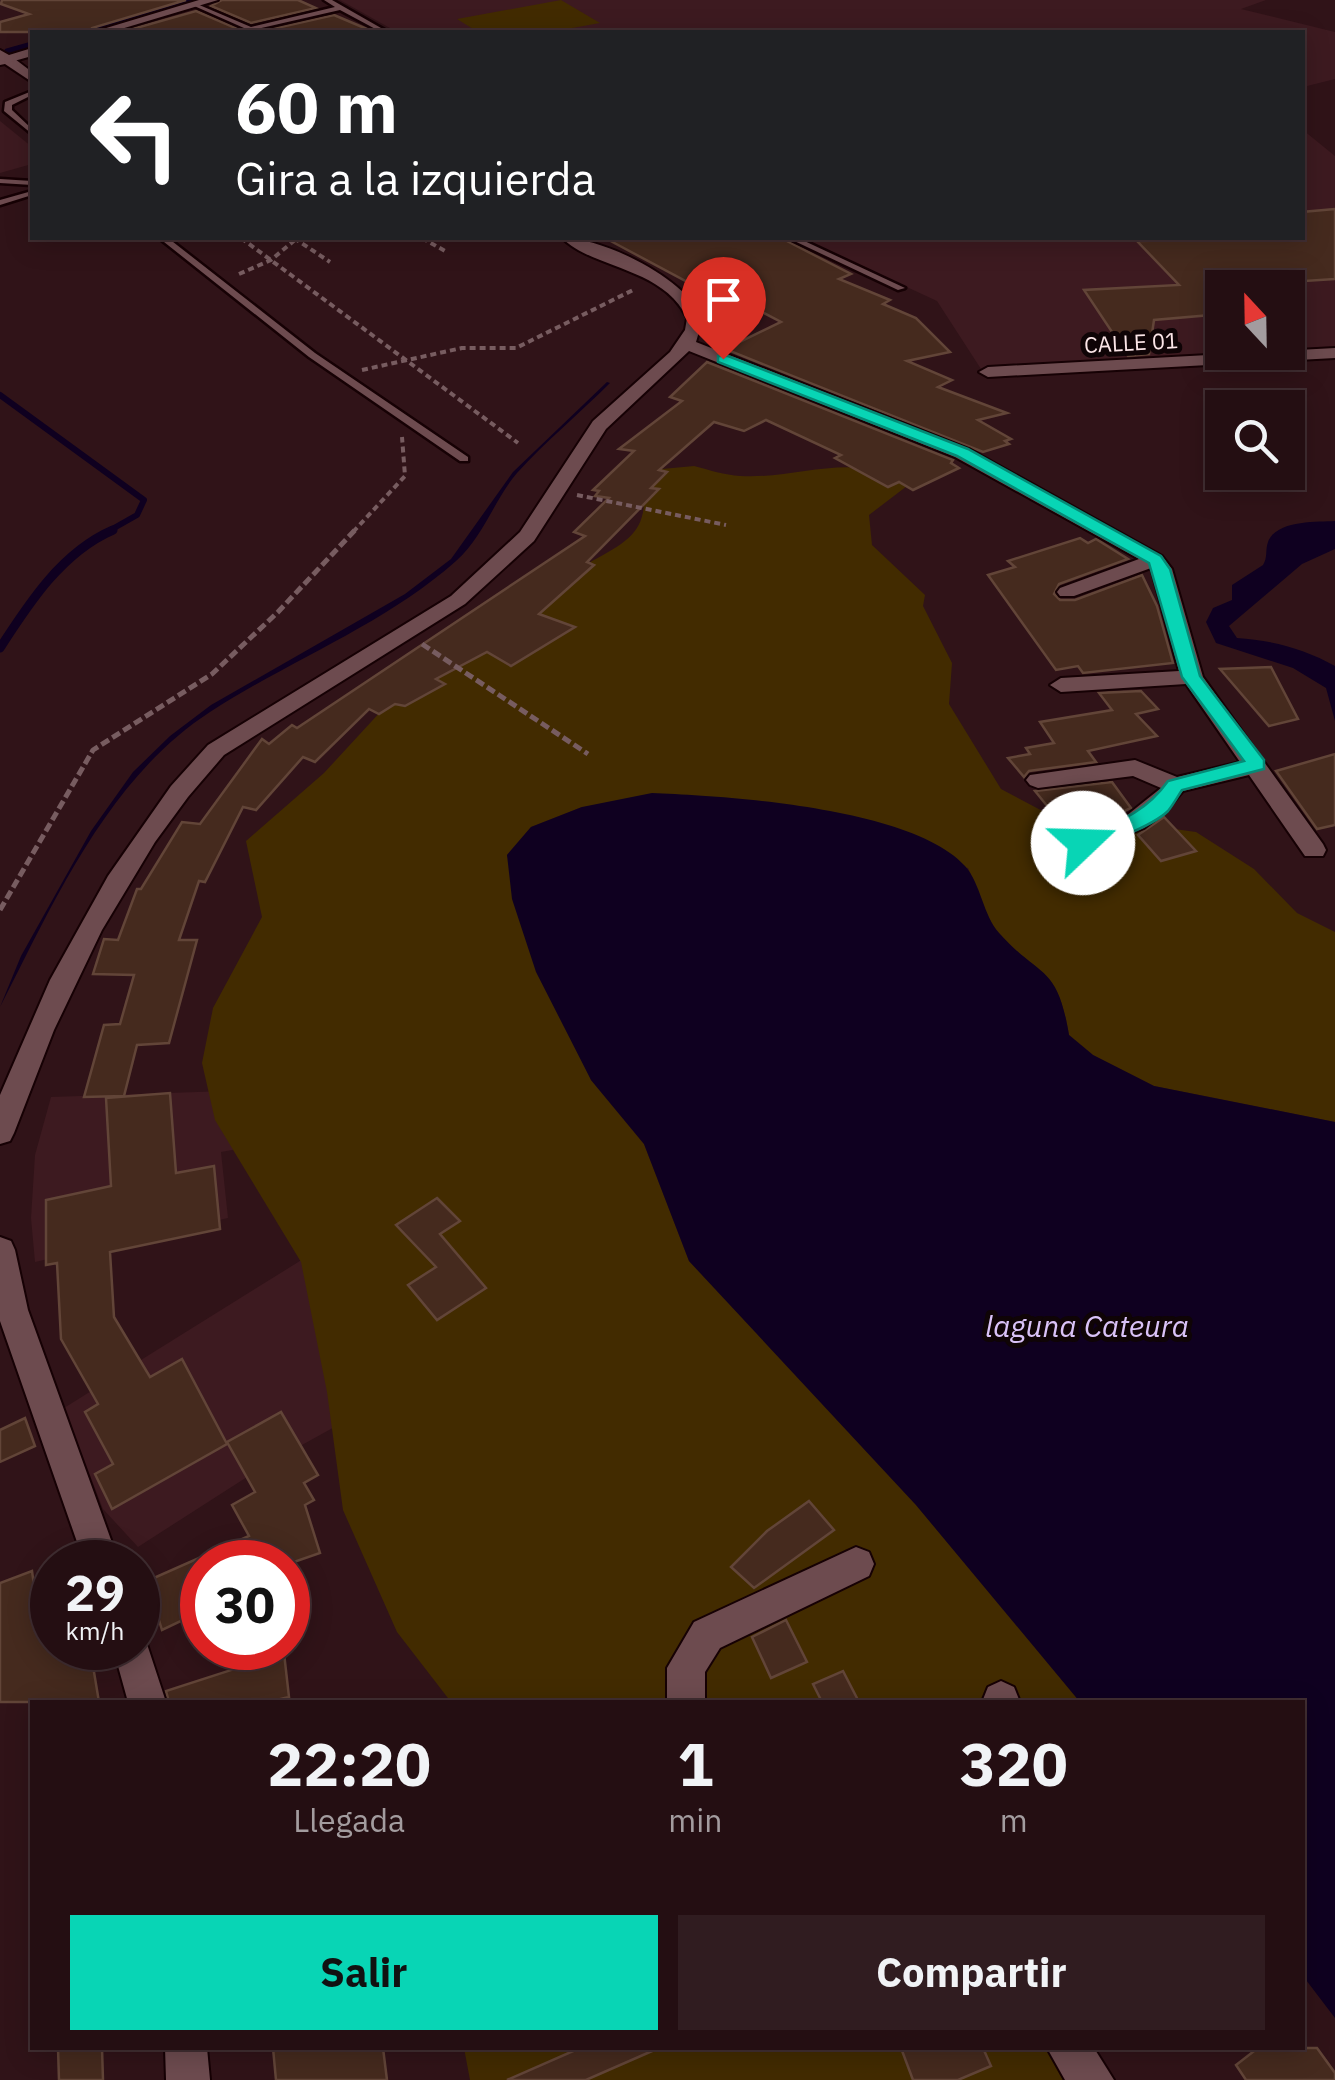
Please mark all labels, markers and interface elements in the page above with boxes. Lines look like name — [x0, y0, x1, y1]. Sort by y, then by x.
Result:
text: 60 m — [235, 61, 398, 152]
icon: left — [70, 70, 200, 200]
text: Gira a la izquierda — [235, 149, 596, 207]
pin — [681, 257, 766, 360]
north arrow — [1205, 270, 1305, 370]
map controls — [1205, 270, 1305, 490]
icon: arrive — [696, 272, 751, 327]
street label: CALLE 01 — [1083, 325, 1179, 359]
button: search — [1205, 390, 1305, 490]
position arrow — [1031, 791, 1135, 895]
water label: laguna Cateura — [985, 1306, 1189, 1345]
speed limit sign: 30 — [180, 1540, 310, 1670]
text: 29 — [65, 1560, 125, 1625]
text: km/h — [66, 1614, 124, 1647]
text: 22:20 — [267, 1724, 431, 1803]
text: 1 — [677, 1724, 713, 1803]
text: 320 — [960, 1724, 1068, 1803]
text: Llegada — [293, 1799, 405, 1841]
text: min — [668, 1799, 722, 1841]
text: m — [1000, 1799, 1028, 1841]
button: Salir — [70, 1915, 658, 2030]
button: Compartir — [678, 1915, 1265, 2030]

